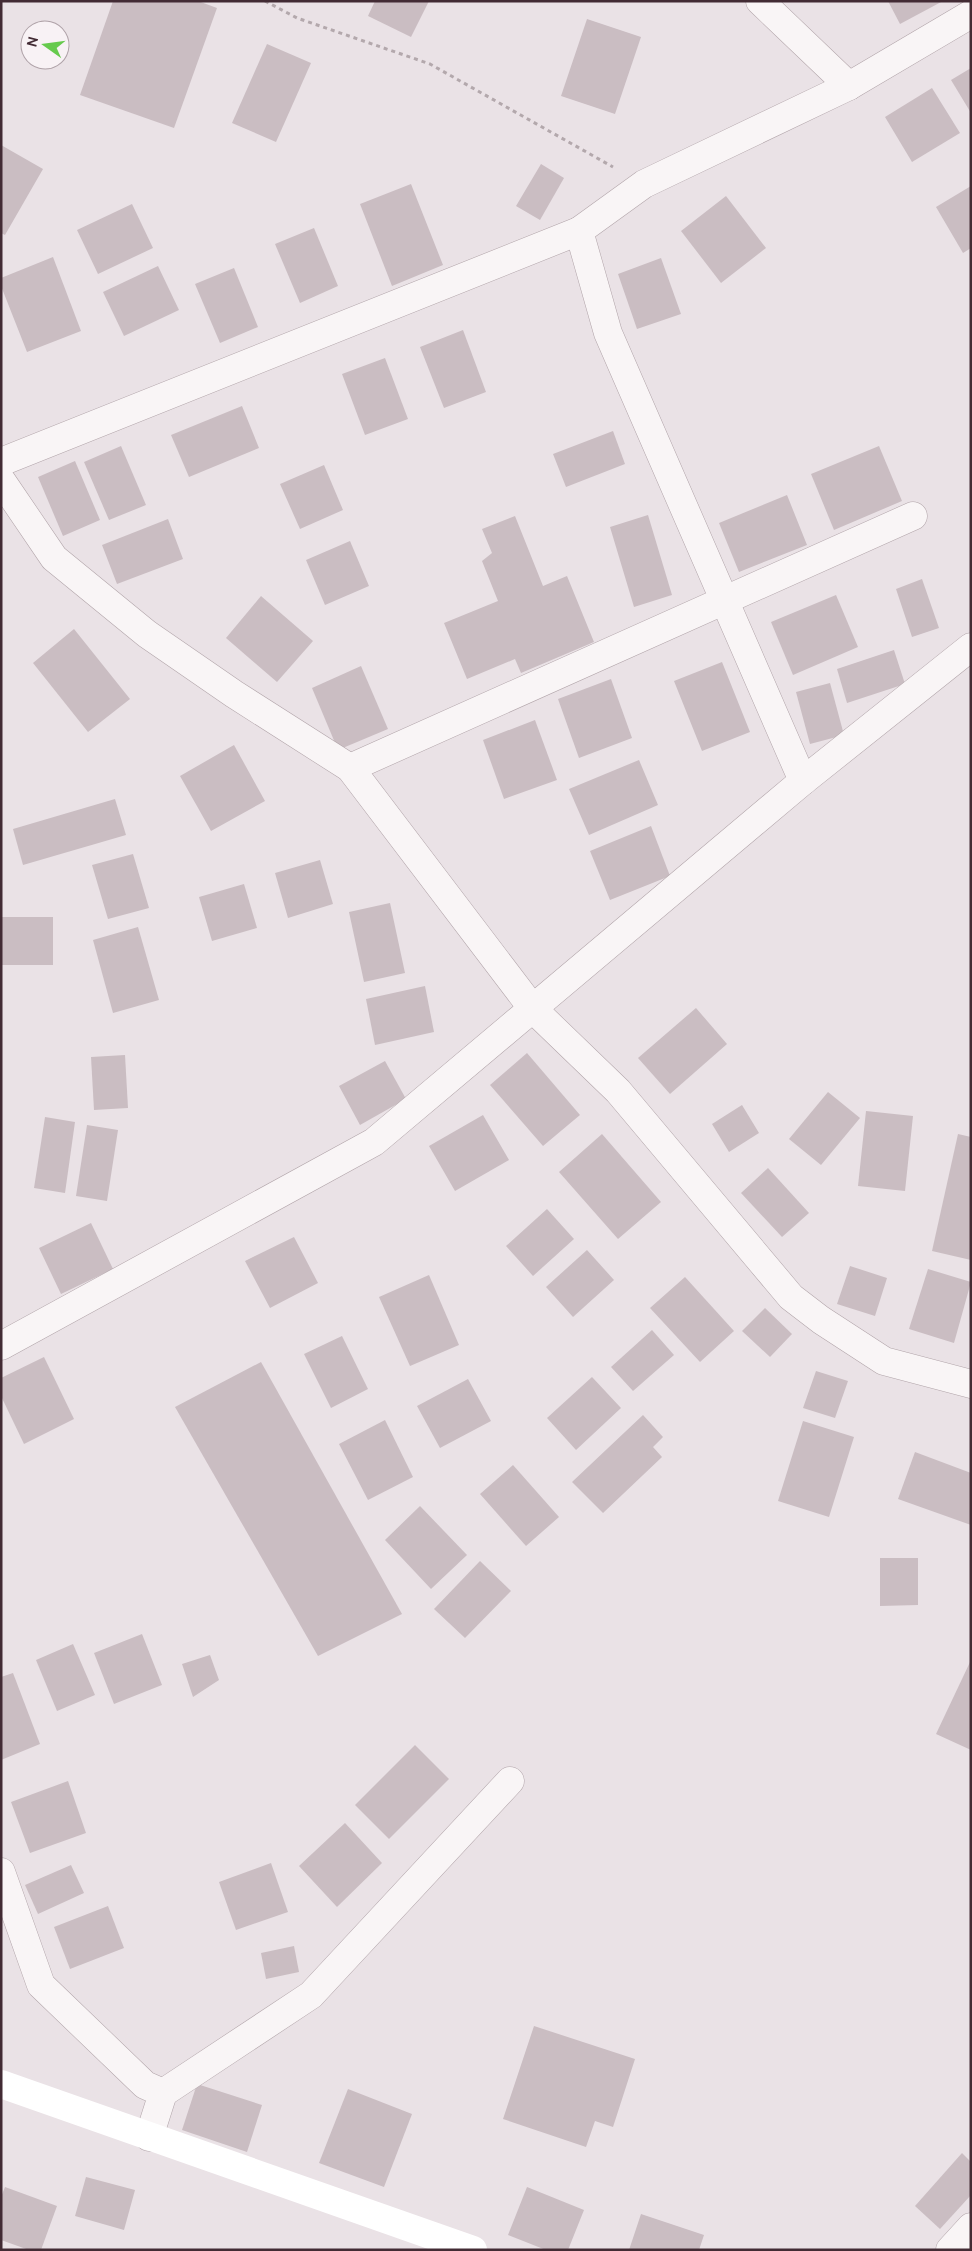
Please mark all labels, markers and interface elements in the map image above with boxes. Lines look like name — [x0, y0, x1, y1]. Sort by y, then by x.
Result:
north arrow — [20, 20, 70, 70]
text: N — [22, 35, 42, 49]

